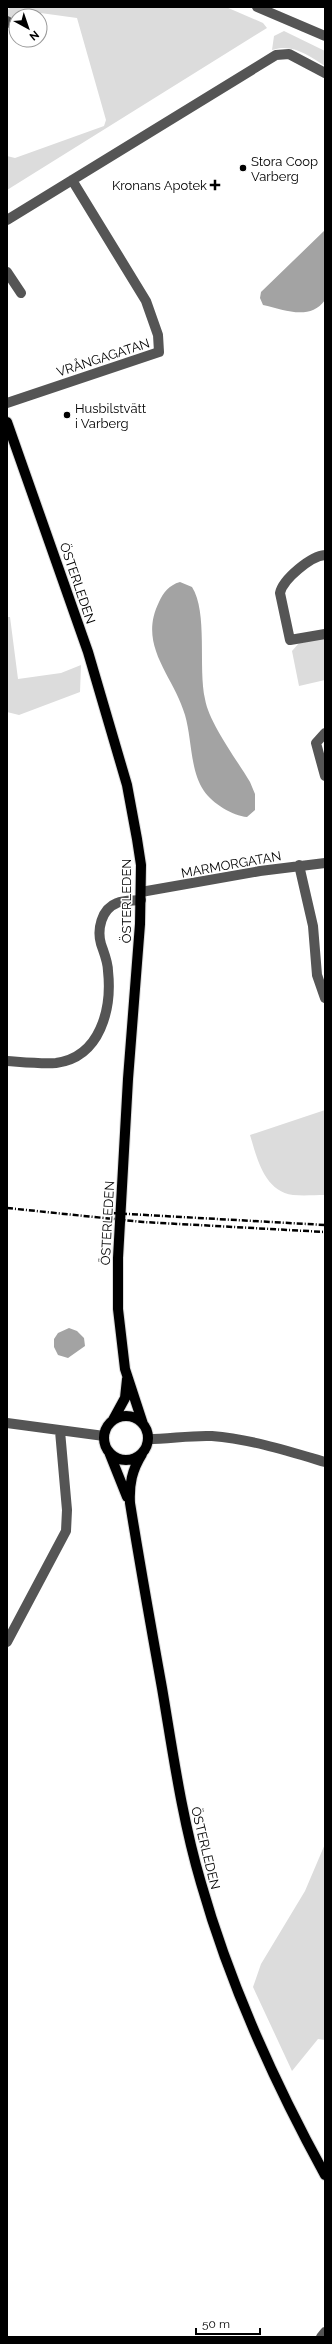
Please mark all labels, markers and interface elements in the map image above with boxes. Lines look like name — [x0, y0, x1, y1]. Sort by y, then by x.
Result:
north arrow — [8, 8, 48, 48]
text: N — [27, 28, 42, 43]
place label: Stora Coop Varberg — [251, 154, 318, 184]
marker: Stora Coop Varberg — [238, 163, 248, 173]
place label: Kronans Apotek — [112, 178, 207, 193]
marker: Kronans Apotek — [210, 180, 220, 190]
street label: VRÅNGAGATAN — [54, 334, 152, 380]
place label: Husbilstvätt i Varberg — [75, 401, 147, 431]
marker: Husbilstvätt i Varberg — [62, 410, 72, 420]
street label: ÖSTERLEDEN — [57, 540, 99, 626]
street label: MARMORGATAN — [180, 848, 282, 881]
street label: ÖSTERLEDEN — [118, 859, 134, 943]
street label: ÖSTERLEDEN — [97, 1180, 117, 1266]
street label: ÖSTERLEDEN — [188, 1805, 224, 1891]
scale bar — [196, 2310, 260, 2336]
text: 50 m — [202, 2317, 230, 2331]

